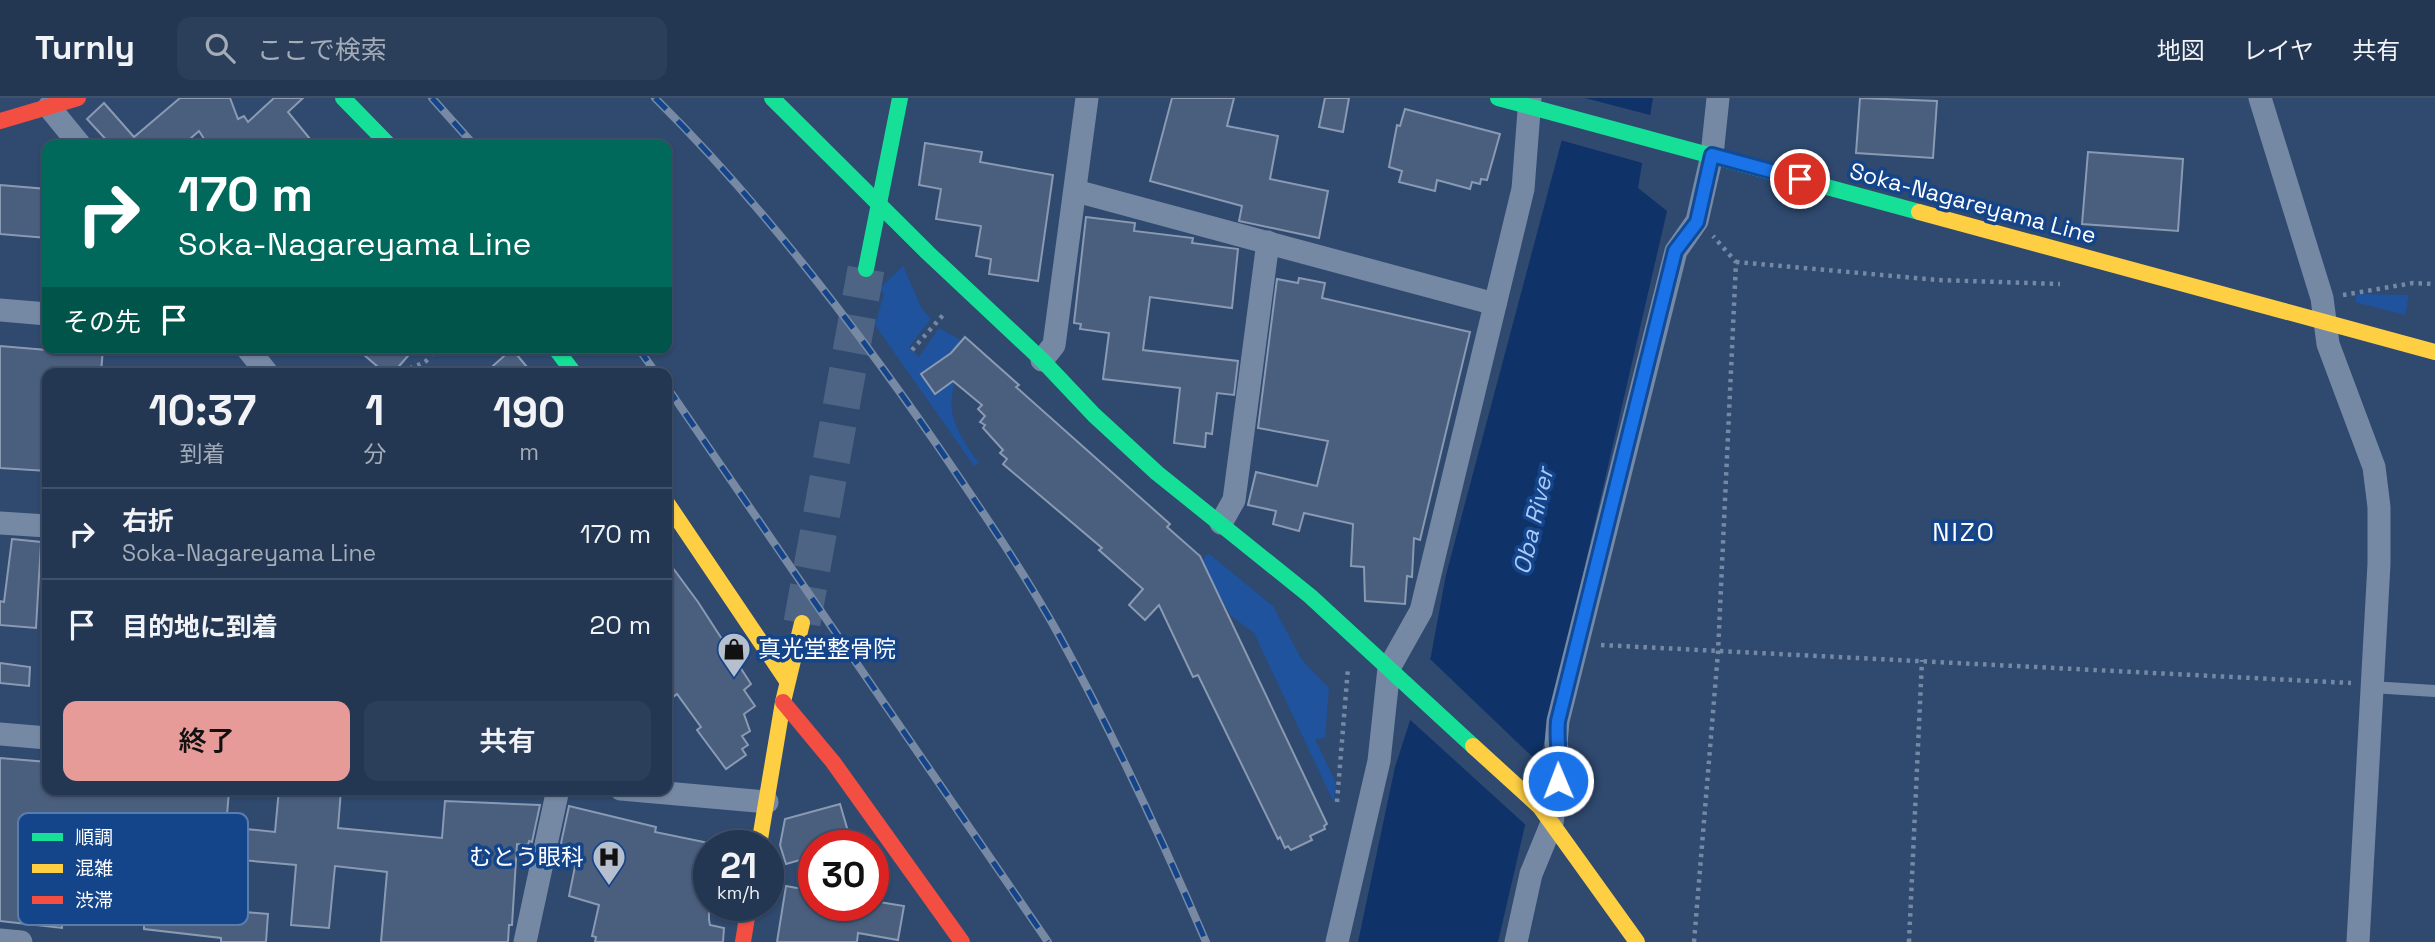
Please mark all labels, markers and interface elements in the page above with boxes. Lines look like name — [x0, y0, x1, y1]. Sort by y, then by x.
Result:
search box — [177, 17, 667, 80]
text: Turnly — [35, 27, 135, 69]
icon: search — [201, 29, 239, 67]
text: ここで検索 — [257, 33, 387, 67]
text: 地図 — [2157, 35, 2205, 66]
text: レイヤ — [2243, 35, 2314, 66]
text: 共有 — [2352, 35, 2400, 66]
pin — [1770, 149, 1830, 209]
street label: Soka-Nagareyama Line — [1846, 156, 2100, 250]
icon: arrive — [1781, 160, 1819, 198]
text: 170 m — [178, 163, 313, 225]
icon: right — [63, 168, 154, 259]
text: Soka-Nagareyama Line — [178, 224, 532, 264]
icon: arrive — [155, 301, 193, 339]
text: その先 — [63, 305, 141, 339]
text: 10:37 — [149, 384, 256, 437]
text: 1 — [365, 384, 384, 437]
text: 190 — [493, 386, 565, 439]
text: m — [519, 437, 539, 467]
text: 到着 — [180, 439, 226, 469]
text: 分 — [363, 439, 386, 469]
water label: Oba River — [1506, 462, 1561, 577]
text: 右折 — [122, 504, 174, 538]
icon: right — [63, 515, 101, 553]
district label: NIZO — [1932, 515, 1996, 549]
text: 170 m — [580, 517, 651, 551]
text: Soka-Nagareyama Line — [122, 538, 376, 568]
icon: arrive — [63, 606, 101, 644]
text: 20 m — [590, 608, 651, 642]
text: 目的地に到着 — [122, 610, 278, 644]
shop icon: 真光堂整骨院 — [715, 630, 753, 679]
place label: 真光堂整骨院 — [758, 634, 896, 664]
button: 終了 — [63, 701, 350, 781]
button: 共有 — [364, 701, 651, 781]
position arrow — [1521, 744, 1595, 818]
legend — [18, 813, 248, 925]
text: 順調 — [75, 825, 113, 850]
speed limit sign: 30 — [798, 830, 889, 921]
hospital icon: むとう眼科 — [590, 838, 628, 887]
place label: むとう眼科 — [469, 842, 584, 872]
text: 21 — [720, 844, 757, 888]
text: 混雑 — [75, 856, 113, 881]
text: km/h — [717, 881, 760, 904]
text: 渋滞 — [75, 888, 113, 913]

